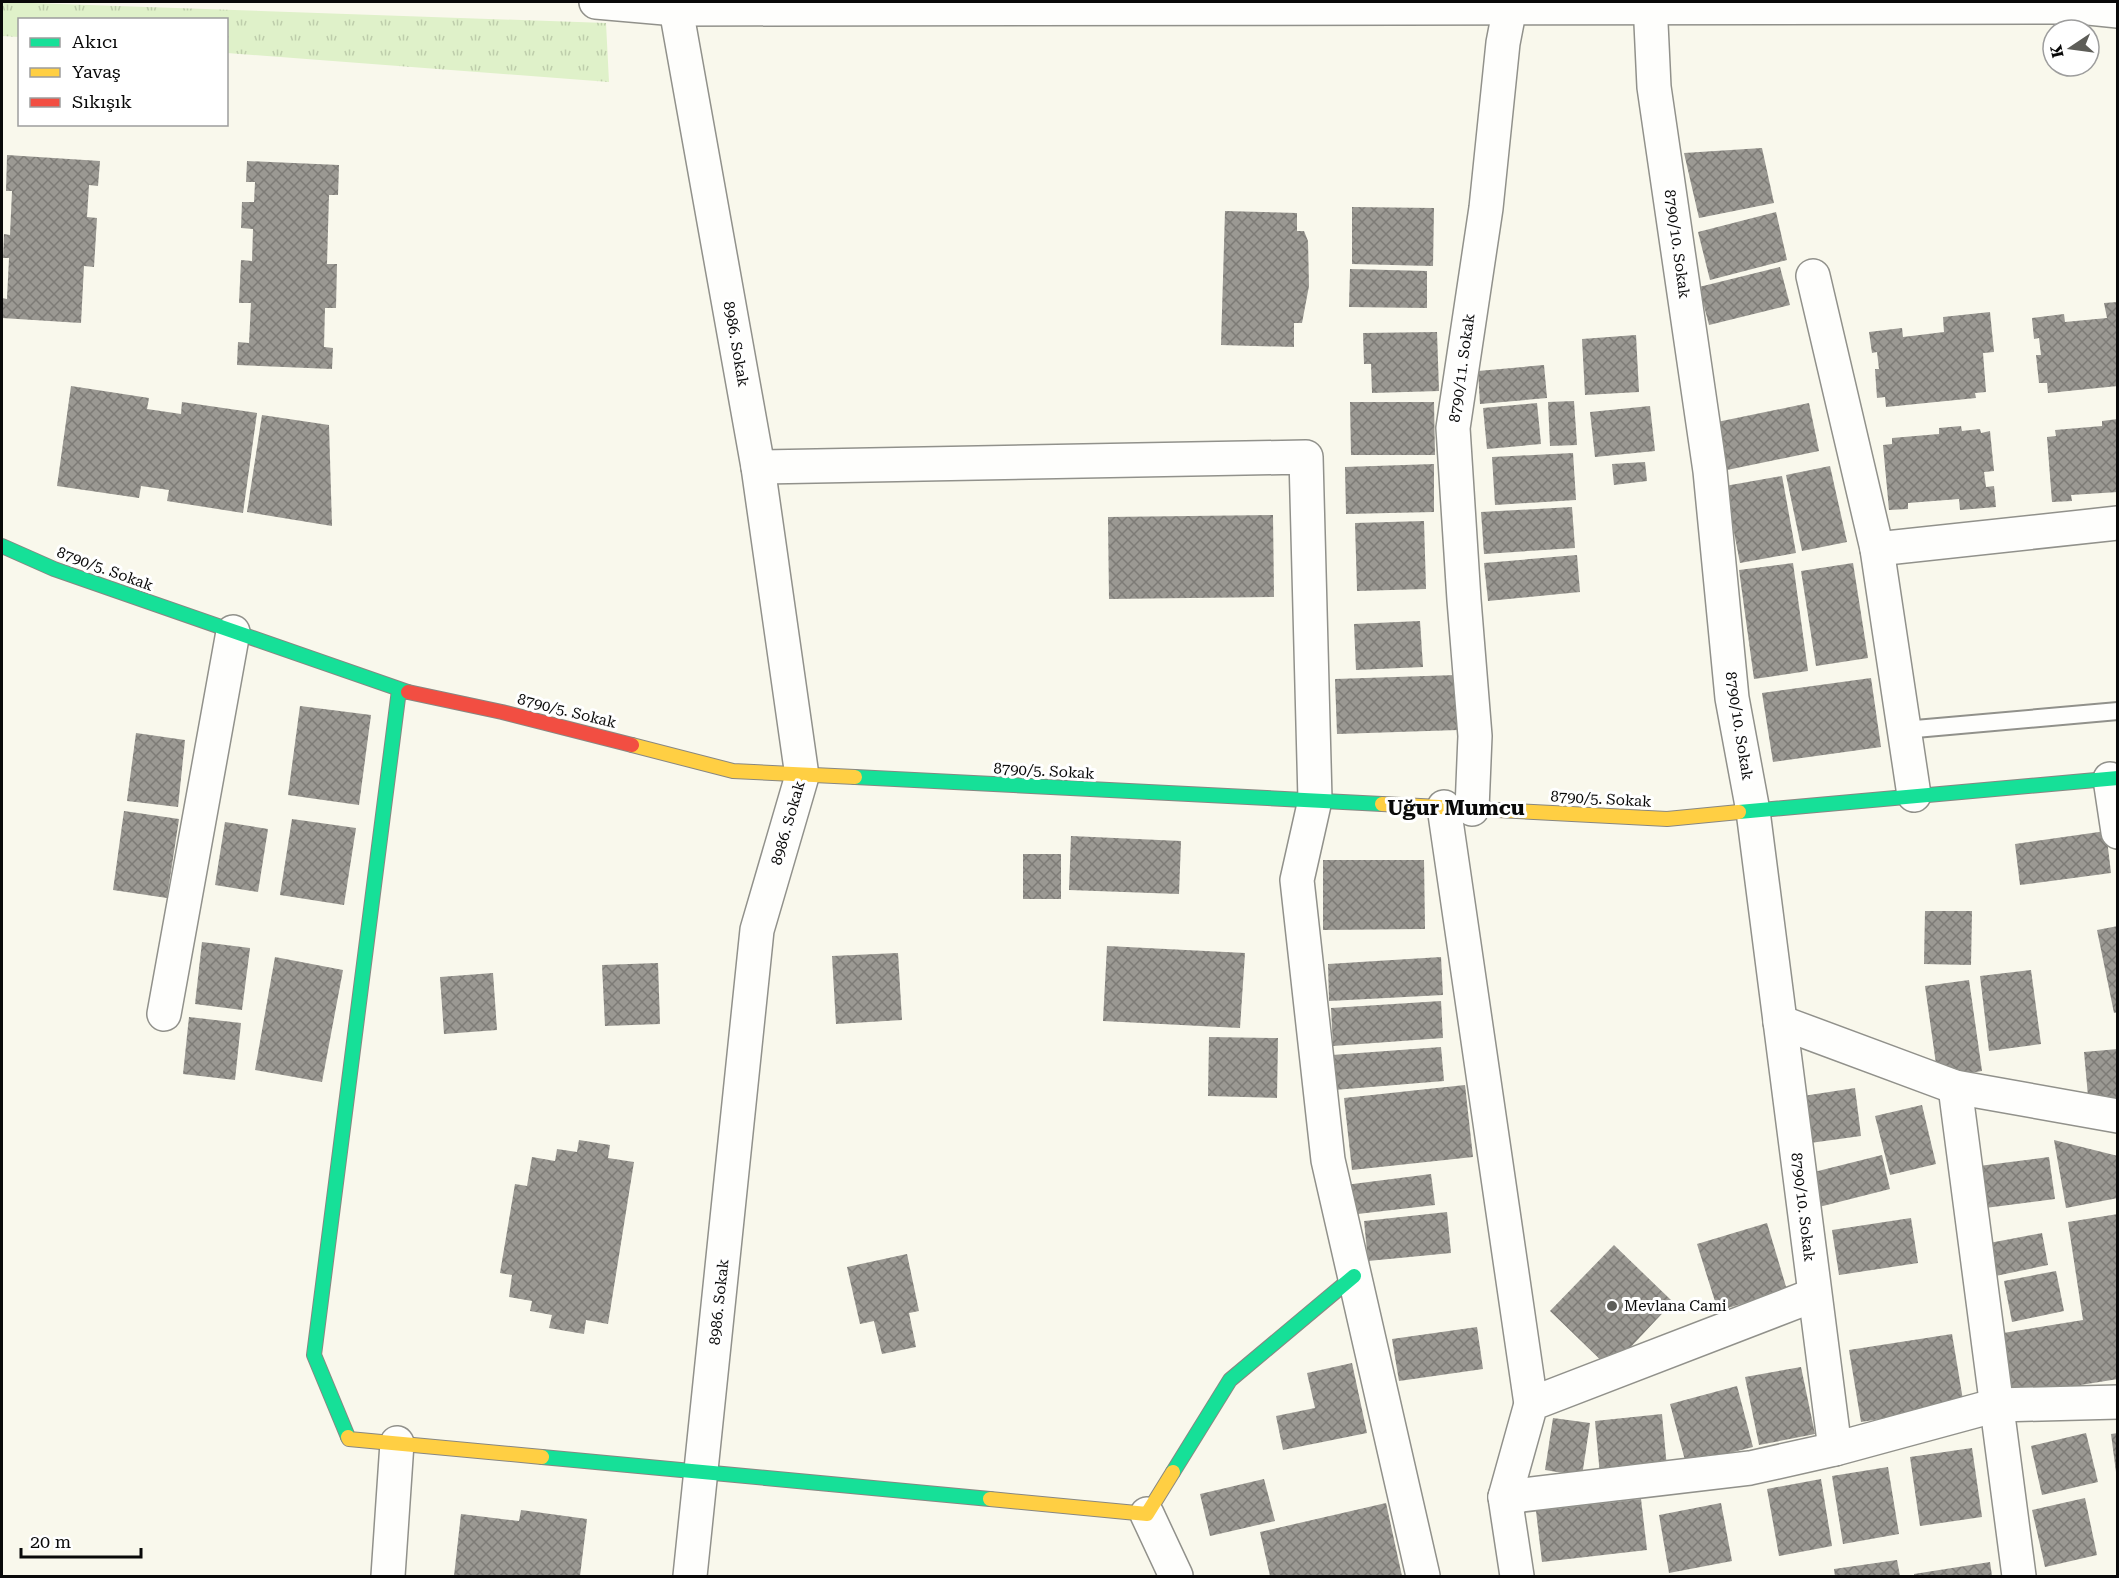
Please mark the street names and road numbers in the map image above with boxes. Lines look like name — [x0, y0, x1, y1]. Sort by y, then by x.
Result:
street label: 8790/10. Sokak — [1660, 188, 1694, 300]
street label: 8986. Sokak — [720, 300, 752, 389]
street label: 8790/11. Sokak — [1445, 312, 1479, 424]
street label: 8790/5. Sokak — [54, 543, 156, 595]
street label: 8790/10. Sokak — [1722, 670, 1757, 782]
street label: 8790/5. Sokak — [516, 690, 619, 732]
street label: 8790/5. Sokak — [993, 759, 1096, 783]
street label: 8986. Sokak — [767, 778, 809, 867]
street label: 8790/5. Sokak — [1550, 787, 1653, 811]
street label: 8790/10. Sokak — [1787, 1151, 1819, 1263]
street label: 8986. Sokak — [706, 1257, 733, 1346]

